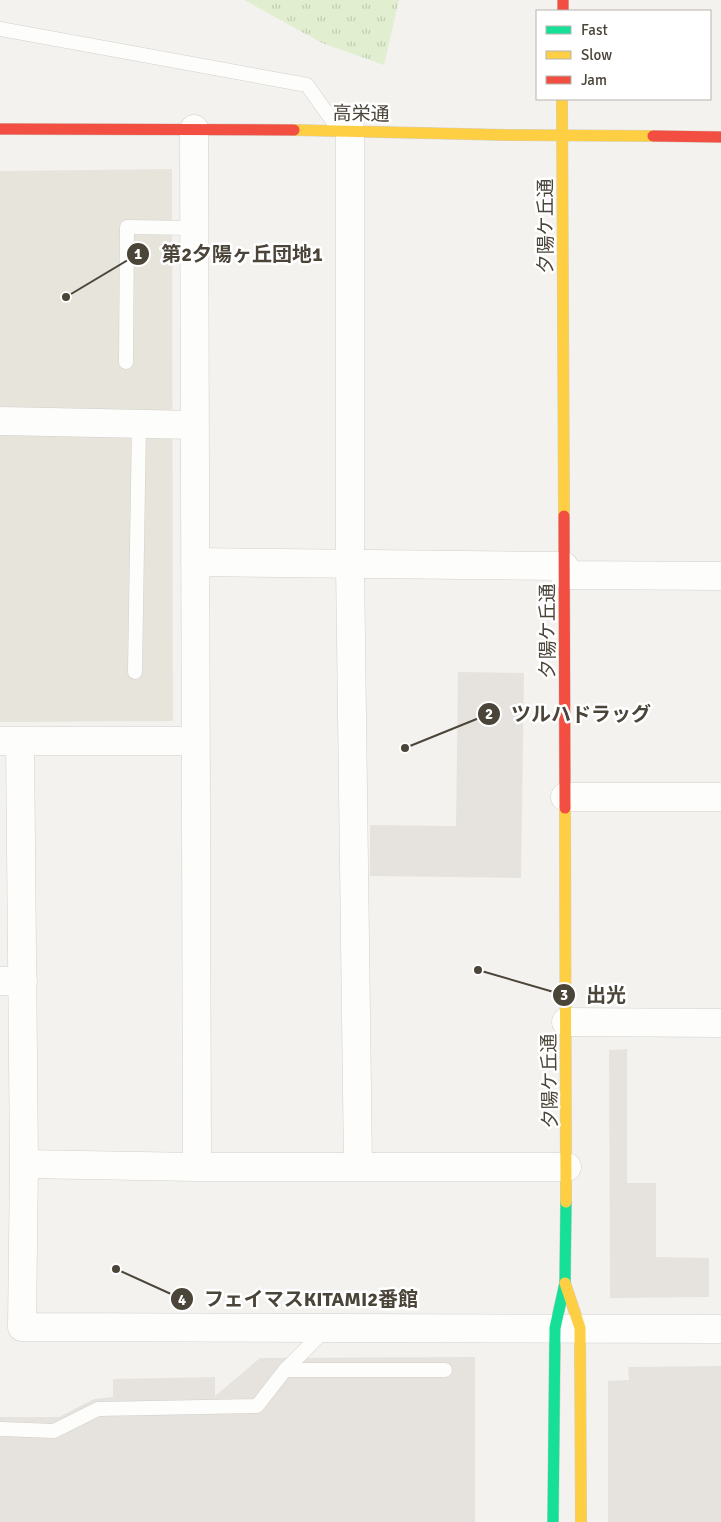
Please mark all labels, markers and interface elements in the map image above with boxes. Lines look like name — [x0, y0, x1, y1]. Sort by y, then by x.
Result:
legend — [536, 10, 711, 100]
text: Fast — [581, 21, 608, 39]
text: Slow — [581, 46, 612, 64]
text: Jam — [581, 71, 607, 89]
street label: 高栄通 — [332, 102, 390, 126]
street label: 夕陽ケ丘通 — [534, 178, 558, 274]
callout: 第2夕陽ヶ丘団地1 — [126, 237, 333, 272]
text: 第2夕陽ヶ丘団地1 — [161, 242, 323, 267]
text: 1 — [134, 245, 142, 263]
street label: 夕陽ケ丘通 — [536, 583, 560, 679]
callout: ツルハドラッグ — [476, 697, 661, 732]
text: ツルハドラッグ — [511, 702, 651, 727]
text: 2 — [485, 705, 493, 723]
callout: 出光 — [551, 977, 636, 1012]
text: 出光 — [586, 983, 626, 1008]
text: 3 — [560, 986, 568, 1004]
street label: 夕陽ケ丘通 — [537, 1033, 563, 1129]
callout: フェイマスKITAMI2番館 — [169, 1282, 428, 1317]
text: フェイマスKITAMI2番館 — [204, 1287, 418, 1312]
text: 4 — [178, 1291, 186, 1309]

